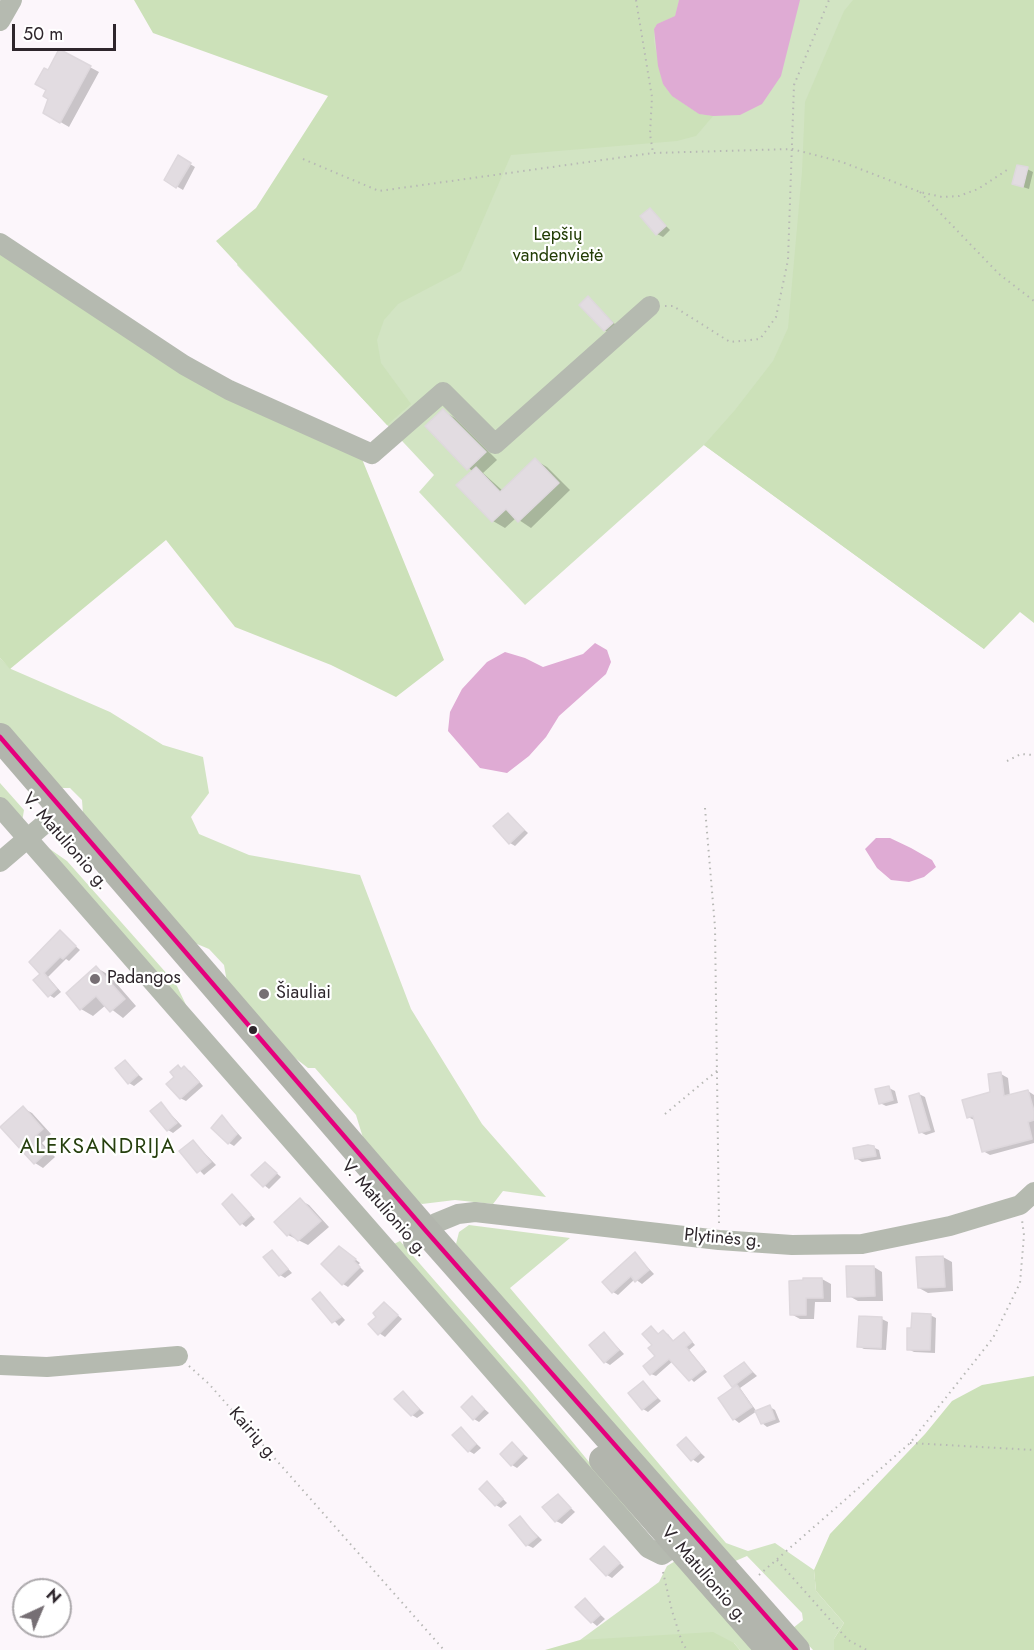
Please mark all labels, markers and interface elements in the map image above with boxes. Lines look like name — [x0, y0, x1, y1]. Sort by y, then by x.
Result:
scale bar — [15, 12, 118, 50]
text: 50 m — [23, 21, 63, 47]
park label: Lepšių vandenvietė — [513, 225, 603, 268]
street label: V. Matulionio g. — [17, 789, 113, 895]
place label: Padangos — [107, 968, 181, 990]
marker: Padangos — [88, 972, 102, 986]
place label: Šiauliai — [276, 983, 331, 1005]
marker: Šiauliai — [257, 987, 271, 1001]
unlabelled marker — [247, 1024, 259, 1036]
district label: ALEKSANDRIJA — [20, 1135, 176, 1161]
street label: V. Matulionio g. — [336, 1156, 432, 1262]
street label: Plytinės g. — [683, 1225, 763, 1253]
street label: Kairių g. — [224, 1403, 282, 1467]
street label: V. Matulionio g. — [656, 1522, 752, 1628]
north arrow — [12, 1578, 72, 1638]
text: N — [41, 1583, 66, 1609]

